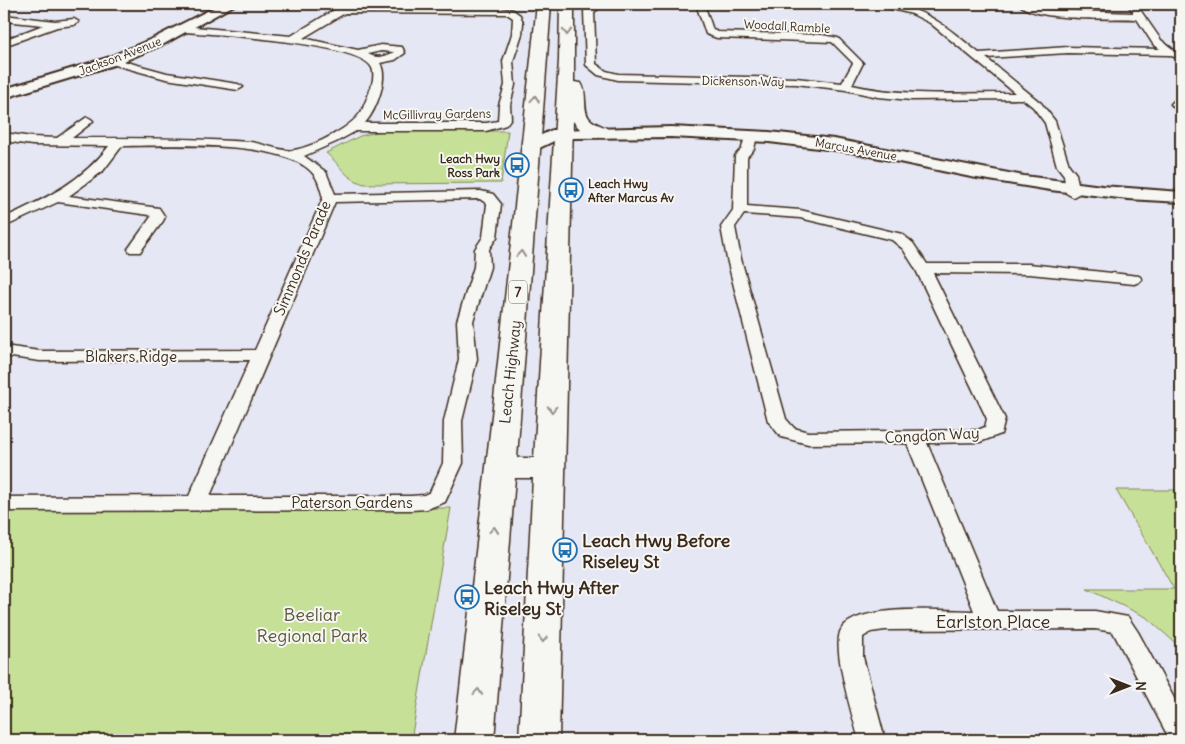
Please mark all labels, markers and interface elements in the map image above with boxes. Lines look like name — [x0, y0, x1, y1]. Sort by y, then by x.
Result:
street label: Woodall Ramble — [743, 16, 831, 36]
one-way arrow — [562, 28, 572, 36]
street label: Jackson Avenue — [77, 33, 163, 79]
street label: Dickenson Way — [701, 73, 785, 89]
one-way arrow — [529, 94, 540, 102]
street label: McGillivray Gardens — [383, 106, 491, 122]
street label: Marcus Avenue — [814, 134, 898, 164]
place label: Leach Hwy Ross Park — [440, 151, 500, 180]
bus stop icon: Leach Hwy Ross Park — [504, 152, 530, 178]
place label: Leach Hwy After Marcus Av — [588, 176, 674, 205]
bus stop icon: Leach Hwy After Marcus Av — [558, 177, 584, 203]
street label: Simmonds Parade — [269, 198, 335, 318]
one-way arrow — [515, 250, 526, 258]
road number: 7 — [509, 280, 527, 304]
street label: Leach Highway — [495, 319, 525, 425]
street label: Blakers Ridge — [85, 347, 177, 366]
one-way arrow — [546, 405, 557, 413]
street label: Congdon Way — [884, 423, 980, 447]
street label: Paterson Gardens — [291, 493, 413, 512]
one-way arrow — [488, 526, 499, 534]
place label: Leach Hwy Before Riseley St — [582, 529, 731, 573]
bus stop icon: Leach Hwy Before Riseley St — [552, 537, 578, 563]
place label: Leach Hwy After Riseley St — [484, 576, 619, 620]
bus stop icon: Leach Hwy After Riseley St — [454, 584, 480, 610]
park label: Beeliar Regional Park — [256, 603, 368, 647]
street label: Earlston Place — [936, 610, 1050, 633]
one-way arrow — [538, 635, 548, 643]
north arrow — [1102, 662, 1152, 712]
text: N — [1132, 681, 1150, 691]
one-way arrow — [473, 687, 484, 695]

